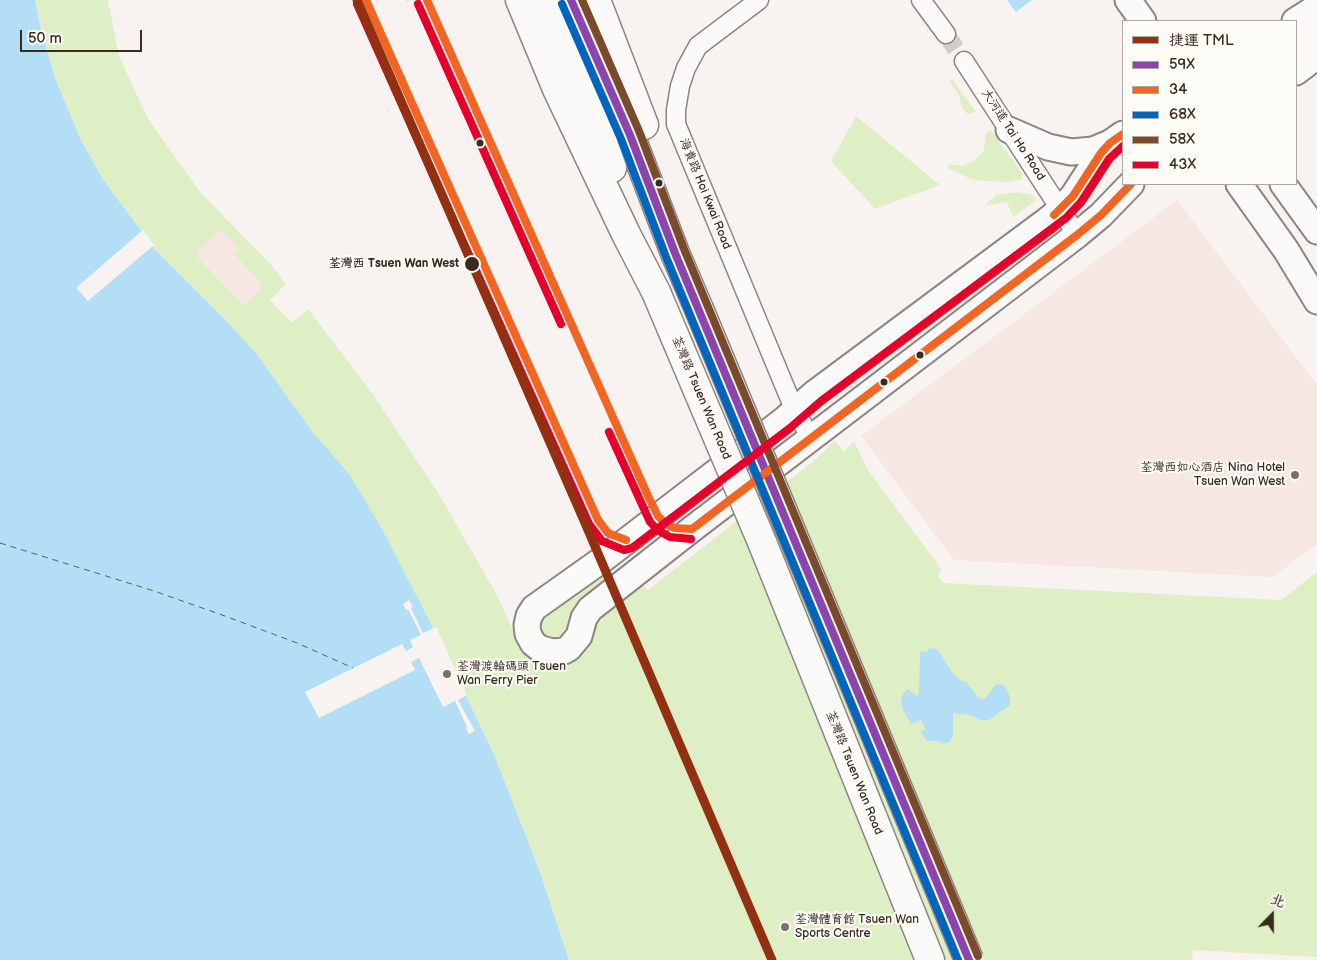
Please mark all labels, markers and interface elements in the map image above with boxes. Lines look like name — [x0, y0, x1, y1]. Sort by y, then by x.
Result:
scale bar — [22, 20, 145, 52]
legend — [1122, 20, 1297, 185]
text: 50 m — [28, 29, 62, 48]
text: 捷運 TML — [1169, 31, 1234, 50]
text: 59X — [1169, 55, 1195, 74]
text: 34 — [1169, 80, 1187, 99]
street label: 大河道 Tai Ho Road — [978, 87, 1048, 183]
text: 68X — [1169, 105, 1195, 124]
text: 58X — [1169, 130, 1195, 149]
street label: 海貴路 Hoi Kwai Road — [676, 136, 734, 252]
unlabelled marker — [475, 138, 485, 148]
text: 43X — [1169, 155, 1196, 174]
unlabelled marker — [654, 178, 664, 188]
marker: 荃灣西 Tsuen Wan West — [463, 255, 481, 273]
place label: 荃灣西 Tsuen Wan West — [329, 257, 459, 271]
street label: 荃灣路 Tsuen Wan Road — [669, 334, 733, 462]
unlabelled marker — [915, 350, 925, 360]
unlabelled marker — [879, 377, 889, 387]
place label: 荃灣西如心酒店 Nina Hotel Tsuen Wan West — [1141, 461, 1285, 489]
marker: 荃灣西如心酒店 Nina Hotel Tsuen Wan West — [1289, 469, 1301, 481]
place label: 荃灣渡輪碼頭 Tsuen Wan Ferry Pier — [457, 660, 566, 688]
marker: 荃灣渡輪碼頭 Tsuen Wan Ferry Pier — [441, 668, 453, 680]
street label: 荃灣路 Tsuen Wan Road — [823, 709, 885, 837]
north arrow — [1247, 890, 1297, 940]
text: 北 — [1268, 890, 1287, 911]
place label: 荃灣體育館 Tsuen Wan Sports Centre — [795, 913, 919, 941]
marker: 荃灣體育館 Tsuen Wan Sports Centre — [779, 921, 791, 933]

